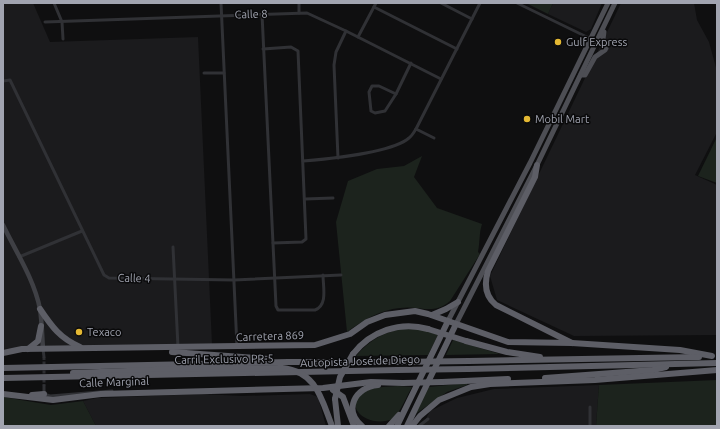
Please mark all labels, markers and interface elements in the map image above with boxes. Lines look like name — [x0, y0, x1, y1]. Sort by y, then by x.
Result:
street label: Calle 8 — [234, 7, 268, 21]
place label: Gulf Express — [566, 36, 627, 48]
marker: Gulf Express — [553, 37, 563, 47]
place label: Mobil Mart — [535, 113, 590, 125]
marker: Mobil Mart — [522, 114, 532, 124]
street label: Calle 4 — [117, 271, 151, 285]
place label: Texaco — [87, 326, 121, 338]
marker: Texaco — [74, 327, 84, 337]
street label: Carretera 869 — [236, 329, 304, 343]
street label: Carril Exclusivo PR-5 — [174, 352, 274, 366]
street label: Autopista José de Diego — [300, 353, 420, 369]
street label: Calle Marginal — [79, 375, 149, 389]

